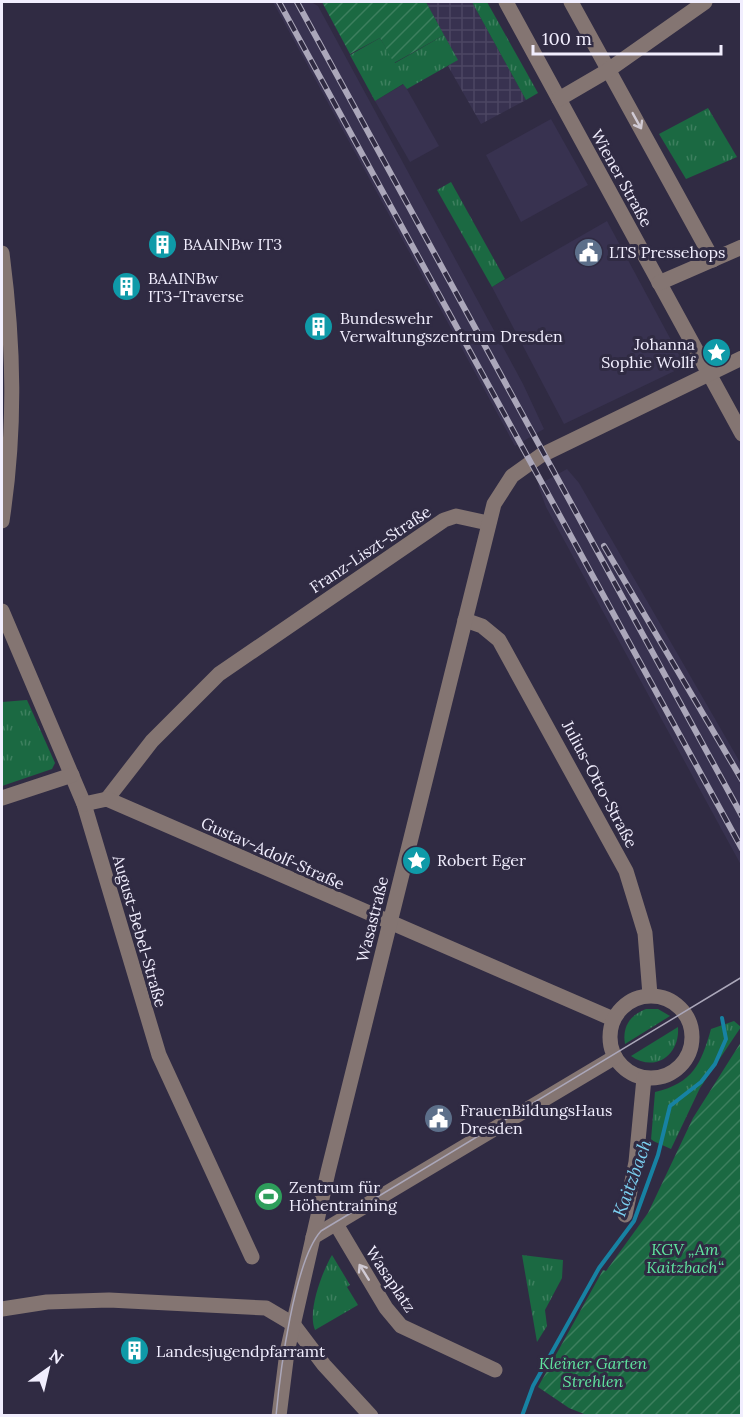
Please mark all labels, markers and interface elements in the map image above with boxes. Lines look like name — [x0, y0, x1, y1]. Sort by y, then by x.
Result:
scale bar — [533, 18, 720, 56]
text: 100 m — [542, 27, 592, 50]
one-way arrow — [631, 112, 643, 129]
street label: Wiener Straße — [587, 126, 657, 230]
building icon: BAAINBw IT3 — [146, 228, 178, 260]
place label: BAAINBw IT3 — [183, 234, 282, 254]
public building icon: LTS Pressehops — [572, 236, 604, 268]
place label: LTS Pressehops — [609, 242, 725, 262]
place label: BAAINBw IT3-Traverse — [148, 268, 244, 306]
building icon: BAAINBw IT3-Traverse — [111, 271, 143, 303]
place label: Bundeswehr Verwaltungszentrum Dresden — [339, 308, 563, 346]
building icon: Bundeswehr Verwaltungszentrum Dresden — [303, 311, 335, 343]
place label: Johanna Sophie Wollf — [601, 334, 697, 372]
place icon: Johanna Sophie Wollf — [700, 337, 732, 369]
street label: Franz-Liszt-Straße — [306, 501, 435, 597]
street label: Julius-Otto-Straße — [558, 716, 642, 851]
street label: Gustav-Adolf-Straße — [198, 812, 348, 894]
place icon: Robert Eger — [400, 844, 432, 876]
place label: Robert Eger — [437, 850, 526, 870]
street label: August-Bebel-Straße — [108, 852, 171, 1010]
street label: Wasastraße — [352, 874, 392, 964]
place label: FrauenBildungsHaus Dresden — [460, 1100, 612, 1138]
public building icon: FrauenBildungsHaus Dresden — [423, 1103, 455, 1135]
water label: Kaitzbach — [607, 1136, 657, 1220]
place label: Zentrum für Höhentraining — [289, 1177, 398, 1215]
sports icon: Zentrum für Höhentraining — [252, 1180, 284, 1212]
park label: KGV „Am Kaitzbach“ — [646, 1239, 724, 1277]
street label: Wasaplatz — [362, 1242, 420, 1316]
one-way arrow — [357, 1264, 369, 1281]
building icon: Landesjugendpfarramt — [119, 1335, 151, 1367]
north arrow — [18, 1339, 78, 1399]
place label: Landesjugendpfarramt — [156, 1341, 326, 1361]
text: N — [46, 1345, 67, 1368]
park label: Kleiner Garten Strehlen — [539, 1353, 647, 1391]

